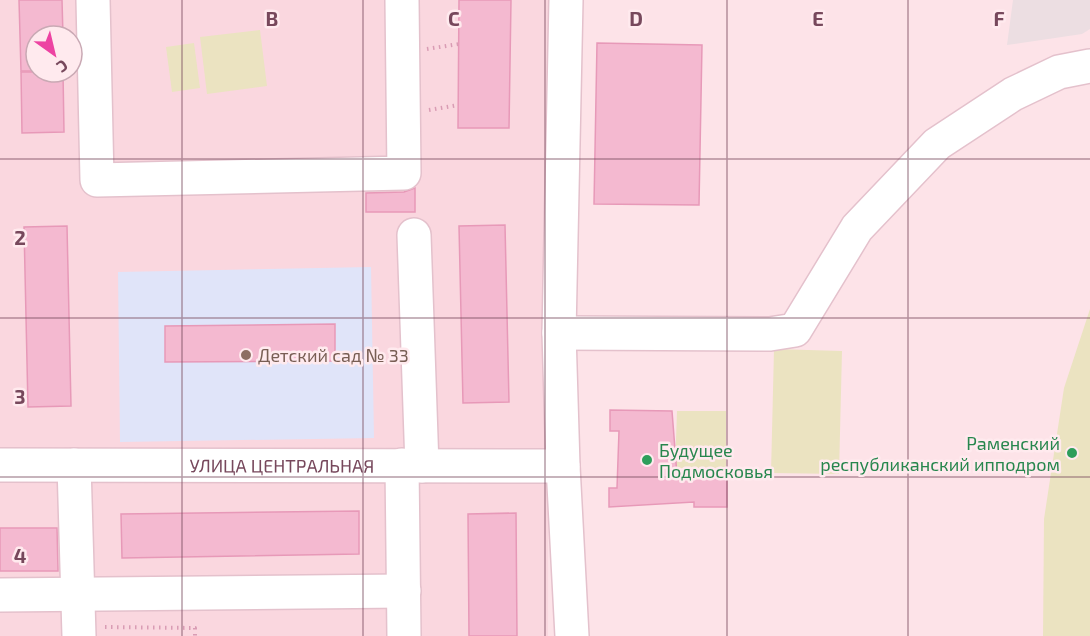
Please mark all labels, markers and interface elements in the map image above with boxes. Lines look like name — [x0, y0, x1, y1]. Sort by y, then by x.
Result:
text: B — [266, 6, 278, 30]
text: C — [448, 6, 460, 30]
text: D — [629, 6, 643, 30]
text: E — [812, 6, 824, 30]
text: F — [993, 6, 1005, 30]
north arrow — [24, 24, 84, 84]
text: С — [53, 56, 72, 77]
text: 2 — [14, 225, 26, 249]
place label: Детский сад № 33 — [258, 344, 409, 366]
marker: Детский сад № 33 — [239, 348, 253, 362]
text: 3 — [14, 384, 26, 408]
place label: Раменский республиканский ипподром — [820, 432, 1060, 475]
place label: Будущее Подмосковья — [659, 439, 773, 482]
marker: Раменский республиканский ипподром — [1065, 446, 1079, 460]
marker: Будущее Подмосковья — [640, 453, 654, 467]
street label: УЛИЦА ЦЕНТРАЛЬНАЯ — [190, 454, 374, 477]
text: 4 — [14, 543, 27, 567]

